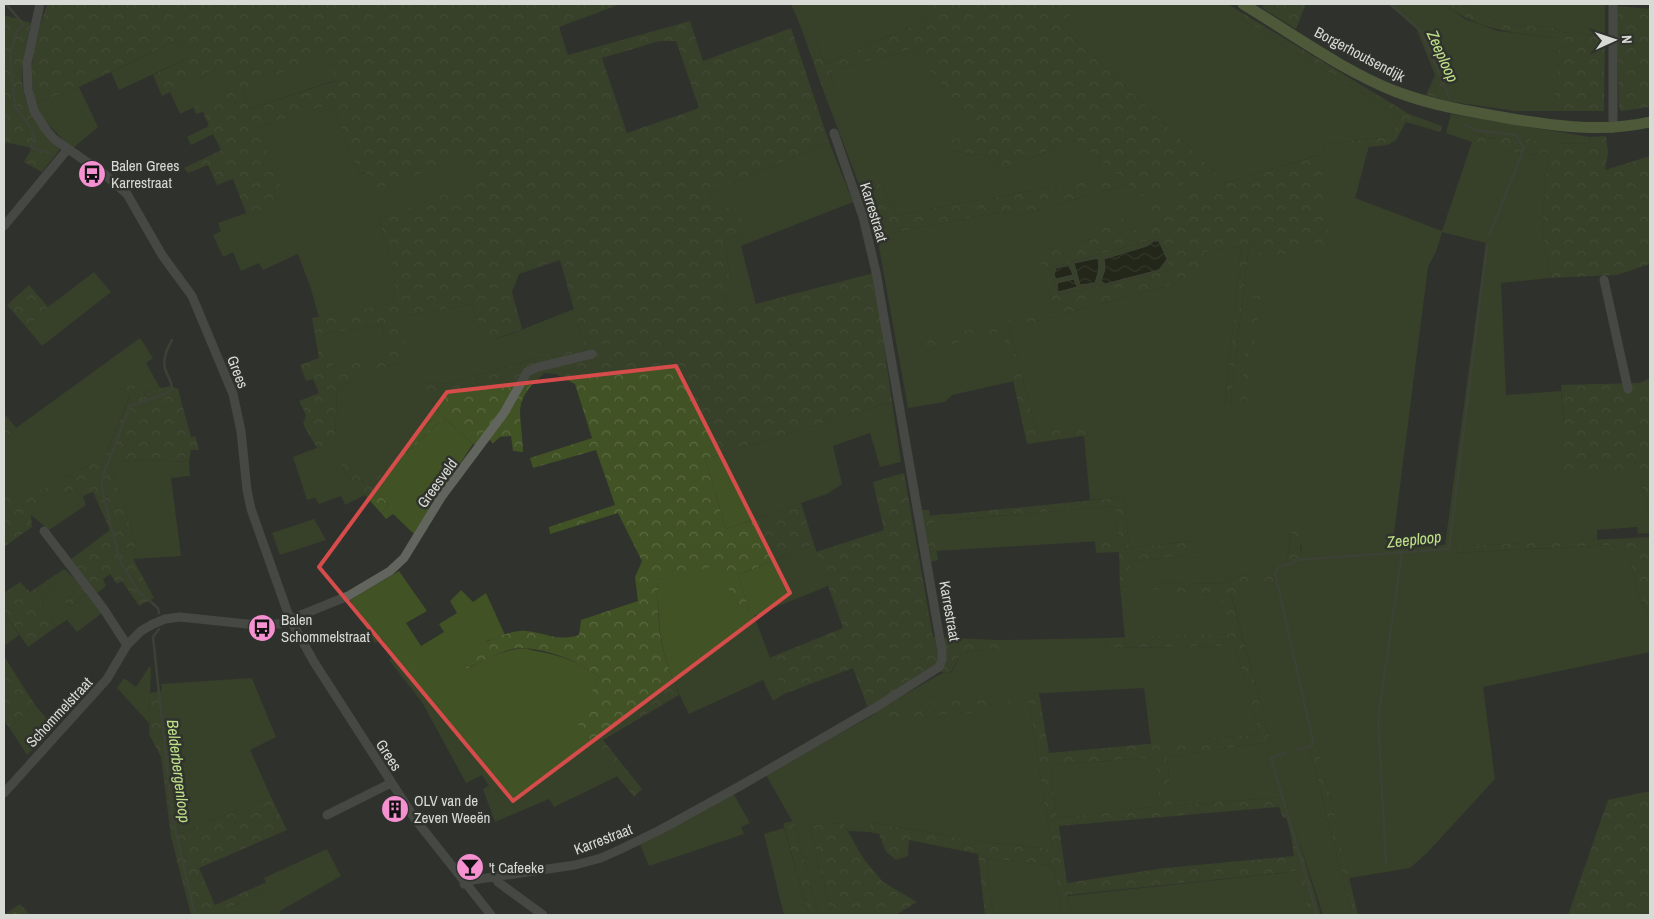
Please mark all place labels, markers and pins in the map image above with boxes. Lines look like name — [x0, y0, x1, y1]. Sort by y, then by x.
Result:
place label: Balen Grees Karrestraat — [111, 155, 179, 193]
bus stop icon: Balen Grees Karrestraat — [77, 159, 107, 189]
place label: Balen Schommelstraat — [281, 609, 370, 647]
bus stop icon: Balen Schommelstraat — [247, 613, 277, 643]
place label: OLV van de Zeven Weeën — [414, 790, 490, 828]
building icon: OLV van de Zeven Weeën — [380, 794, 410, 824]
bar icon: 't Cafeeke — [455, 852, 485, 882]
place label: 't Cafeeke — [489, 857, 544, 878]

